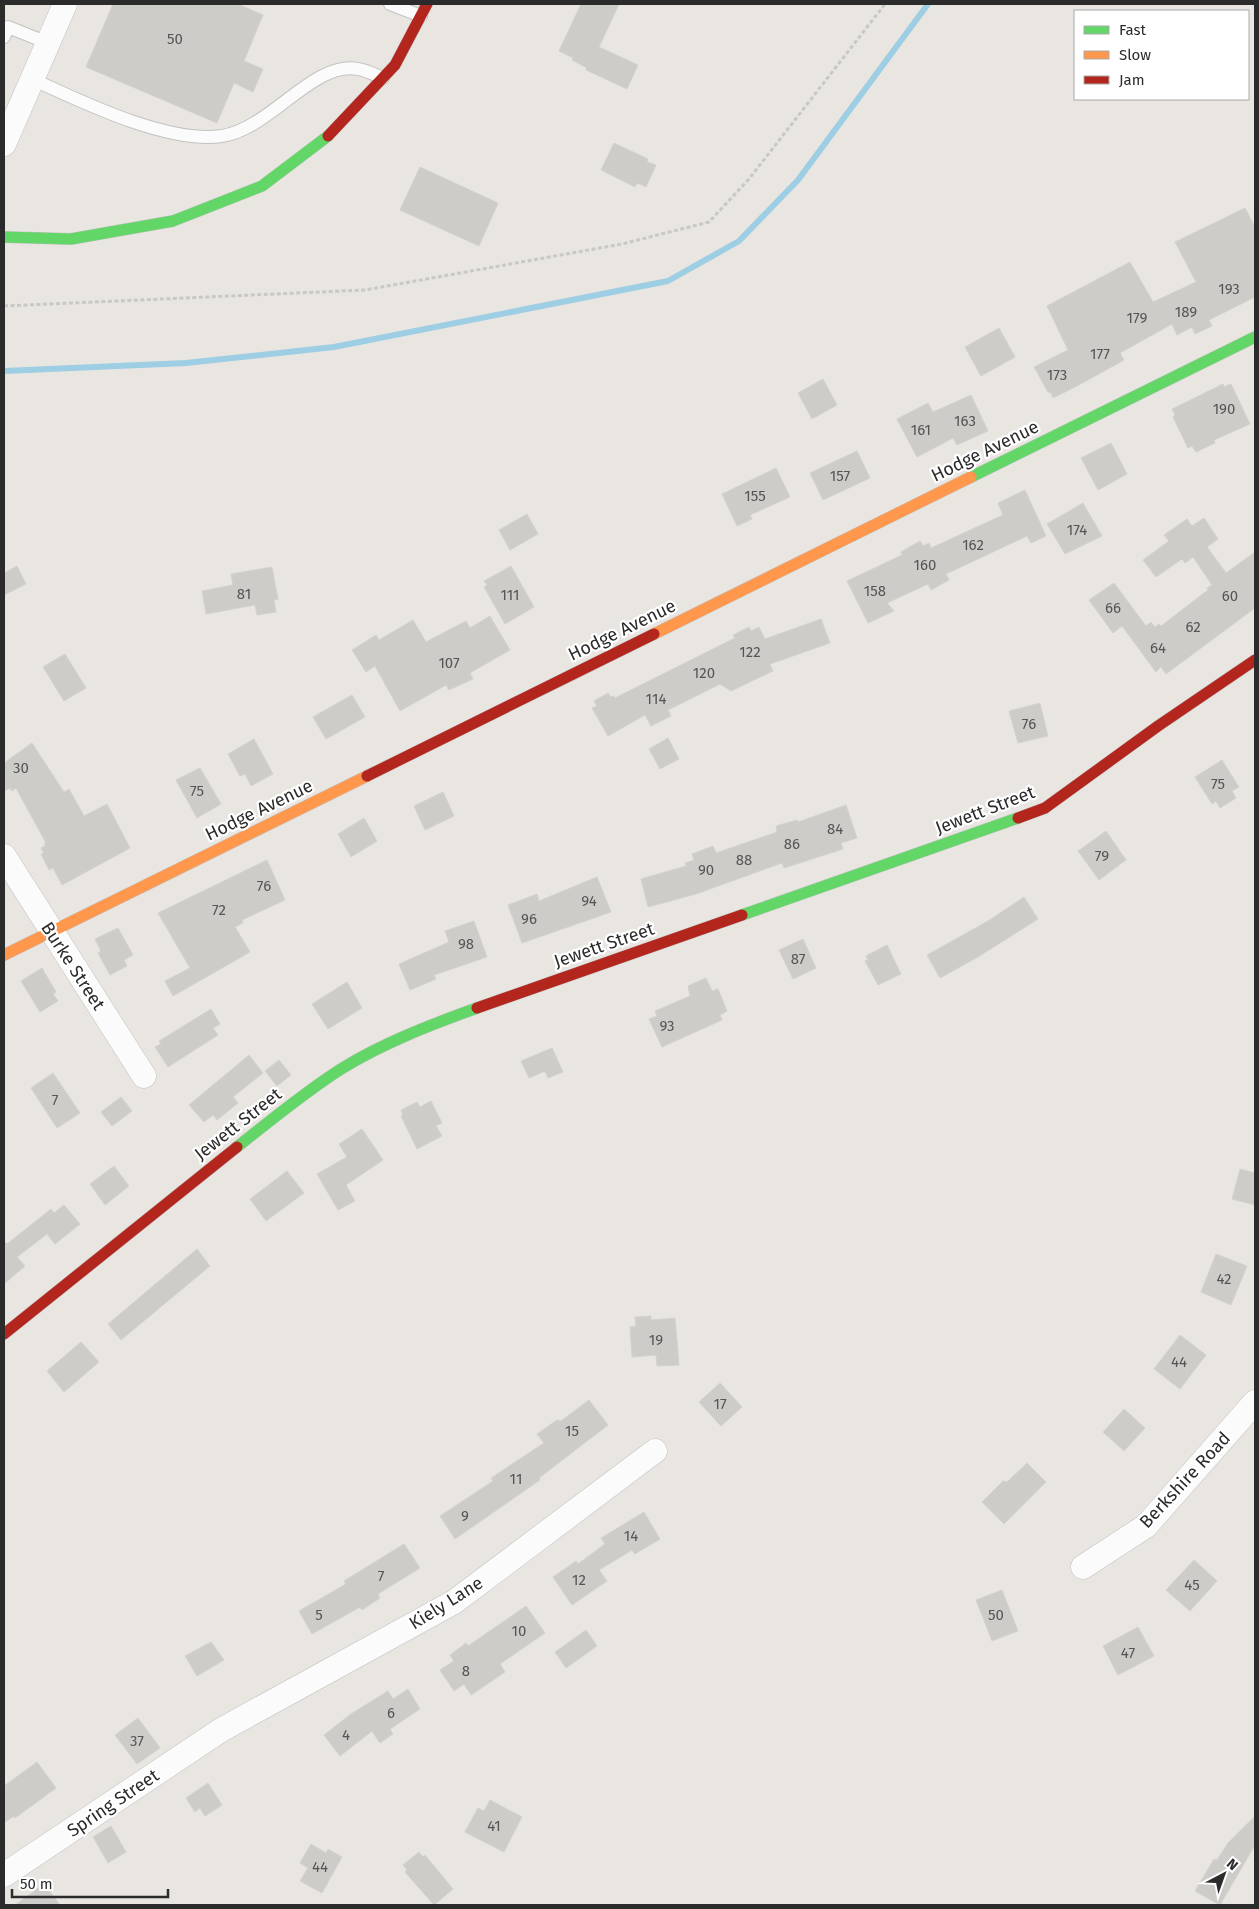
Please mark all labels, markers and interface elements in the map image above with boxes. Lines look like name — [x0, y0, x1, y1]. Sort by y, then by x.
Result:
legend — [1074, 10, 1249, 100]
text: Fast — [1119, 21, 1146, 39]
house number: 50 — [167, 30, 183, 48]
text: Slow — [1119, 46, 1151, 64]
text: Jam — [1119, 71, 1145, 89]
house number: 193 — [1218, 280, 1240, 298]
house number: 189 — [1175, 303, 1197, 321]
house number: 179 — [1127, 309, 1148, 327]
house number: 177 — [1090, 345, 1110, 363]
house number: 173 — [1047, 366, 1067, 384]
house number: 190 — [1213, 400, 1235, 418]
house number: 163 — [954, 412, 976, 430]
street label: Hodge Avenue — [928, 415, 1042, 487]
house number: 161 — [911, 421, 931, 439]
house number: 157 — [830, 467, 850, 485]
house number: 155 — [744, 487, 766, 505]
house number: 174 — [1067, 521, 1087, 539]
house number: 162 — [962, 536, 984, 554]
house number: 160 — [914, 556, 936, 574]
house number: 158 — [864, 582, 886, 600]
house number: 81 — [237, 585, 251, 603]
house number: 111 — [500, 586, 520, 604]
house number: 60 — [1222, 587, 1238, 605]
street label: Hodge Avenue — [565, 594, 679, 666]
house number: 66 — [1105, 599, 1121, 617]
house number: 62 — [1185, 618, 1201, 636]
house number: 64 — [1150, 639, 1166, 657]
house number: 122 — [739, 643, 761, 661]
house number: 107 — [438, 654, 460, 672]
house number: 120 — [693, 664, 715, 682]
house number: 114 — [646, 690, 666, 708]
house number: 76 — [1022, 715, 1036, 733]
house number: 30 — [13, 759, 29, 777]
street label: Hodge Avenue — [202, 774, 316, 846]
house number: 75 — [1211, 775, 1225, 793]
street label: Jewett Street — [932, 781, 1038, 839]
house number: 75 — [190, 782, 204, 800]
house number: 84 — [827, 820, 843, 838]
house number: 86 — [784, 835, 800, 853]
house number: 79 — [1095, 847, 1109, 865]
house number: 88 — [736, 851, 752, 869]
house number: 90 — [698, 861, 714, 879]
house number: 76 — [257, 877, 271, 895]
house number: 94 — [581, 892, 597, 910]
house number: 72 — [212, 901, 226, 919]
house number: 96 — [521, 910, 537, 928]
street label: Jewett Street — [551, 917, 658, 972]
street label: Burke Street — [36, 918, 110, 1015]
house number: 98 — [458, 935, 474, 953]
house number: 87 — [791, 950, 806, 968]
house number: 93 — [659, 1017, 675, 1035]
street label: Jewett Street — [190, 1083, 286, 1165]
house number: 7 — [52, 1091, 59, 1109]
house number: 42 — [1216, 1270, 1232, 1288]
house number: 19 — [649, 1331, 663, 1349]
house number: 44 — [1171, 1353, 1187, 1371]
house number: 17 — [713, 1395, 727, 1413]
house number: 15 — [565, 1422, 579, 1440]
street label: Berkshire Road — [1135, 1427, 1235, 1533]
house number: 11 — [510, 1470, 522, 1488]
house number: 9 — [461, 1507, 469, 1525]
house number: 14 — [624, 1527, 638, 1545]
house number: 7 — [378, 1567, 385, 1585]
house number: 12 — [572, 1571, 586, 1589]
street label: Kiely Lane — [405, 1572, 487, 1634]
house number: 45 — [1184, 1576, 1200, 1594]
house number: 5 — [315, 1606, 323, 1624]
house number: 50 — [988, 1606, 1004, 1624]
house number: 10 — [512, 1622, 526, 1640]
house number: 47 — [1121, 1644, 1135, 1662]
house number: 8 — [462, 1662, 470, 1680]
house number: 6 — [387, 1704, 395, 1722]
house number: 4 — [342, 1726, 350, 1744]
house number: 37 — [130, 1732, 144, 1750]
street label: Spring Street — [63, 1764, 164, 1842]
house number: 41 — [487, 1817, 501, 1835]
north arrow — [1199, 1849, 1249, 1899]
text: N — [1223, 1855, 1241, 1874]
house number: 44 — [312, 1858, 328, 1876]
scale bar — [12, 1866, 169, 1898]
text: 50 m — [20, 1875, 53, 1893]

